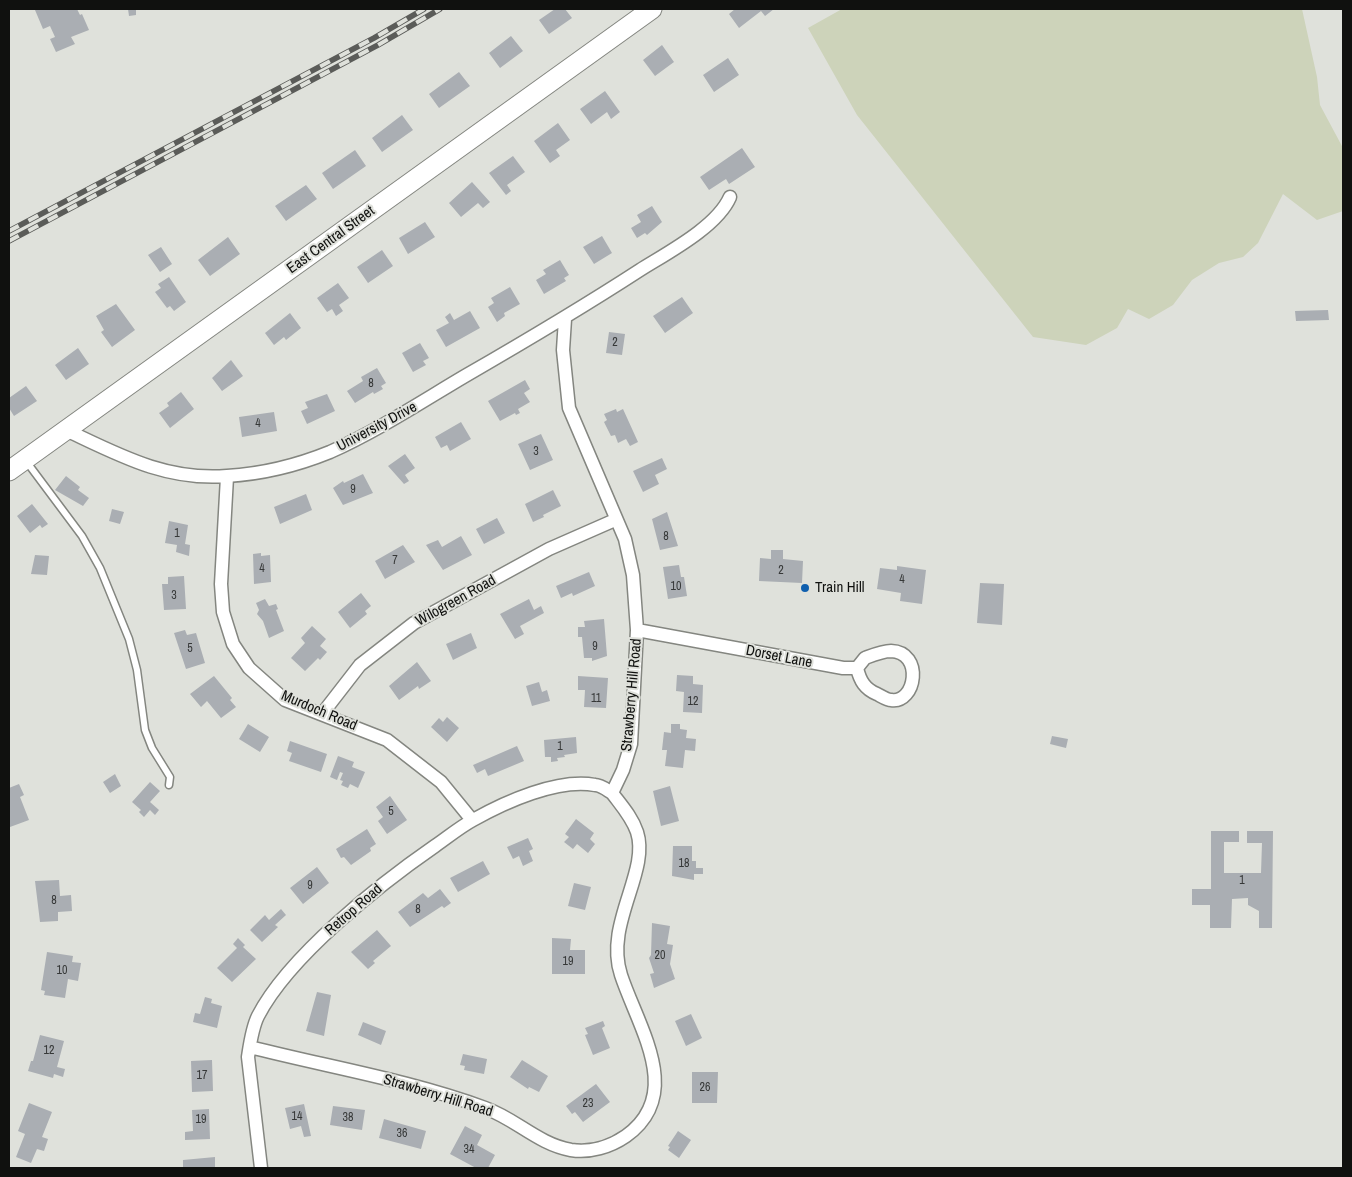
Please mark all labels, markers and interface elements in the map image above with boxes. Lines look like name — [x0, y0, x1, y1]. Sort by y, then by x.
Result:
street label: East Central Street — [284, 202, 378, 278]
house number: 2 — [612, 336, 618, 350]
house number: 8 — [368, 377, 374, 391]
street label: University Drive — [334, 398, 420, 456]
house number: 4 — [255, 417, 261, 431]
house number: 3 — [533, 445, 539, 459]
house number: 9 — [350, 483, 356, 497]
house number: 1 — [174, 527, 180, 541]
house number: 8 — [663, 530, 669, 544]
house number: 7 — [392, 554, 398, 568]
house number: 4 — [259, 562, 265, 576]
house number: 2 — [778, 564, 784, 578]
street label: Wilogreen Road — [413, 572, 499, 630]
house number: 4 — [899, 573, 905, 587]
place label: Train Hill — [815, 579, 864, 597]
house number: 10 — [671, 580, 681, 594]
marker: Train Hill — [799, 582, 811, 594]
house number: 3 — [171, 589, 177, 603]
street label: Strawberry Hill Road — [618, 638, 646, 752]
house number: 9 — [592, 640, 598, 654]
house number: 5 — [187, 642, 193, 656]
street label: Dorset Lane — [744, 642, 814, 672]
street label: Murdoch Road — [278, 687, 360, 735]
house number: 11 — [591, 692, 601, 706]
house number: 12 — [688, 695, 698, 709]
house number: 1 — [557, 740, 563, 754]
house number: 5 — [388, 805, 394, 819]
house number: 18 — [679, 857, 689, 871]
house number: 1 — [1239, 874, 1245, 888]
house number: 9 — [307, 879, 313, 893]
street label: Retrop Road — [322, 880, 386, 940]
house number: 8 — [51, 894, 57, 908]
house number: 8 — [415, 903, 421, 917]
house number: 20 — [655, 949, 665, 963]
house number: 19 — [563, 955, 573, 969]
house number: 10 — [57, 964, 67, 978]
house number: 12 — [44, 1044, 54, 1058]
house number: 17 — [197, 1069, 207, 1083]
street label: Strawberry Hill Road — [381, 1071, 495, 1121]
house number: 26 — [700, 1081, 710, 1095]
house number: 23 — [583, 1097, 593, 1111]
house number: 14 — [292, 1110, 302, 1124]
house number: 38 — [343, 1111, 353, 1125]
house number: 19 — [196, 1113, 206, 1127]
house number: 36 — [397, 1127, 407, 1141]
house number: 34 — [464, 1143, 474, 1157]

